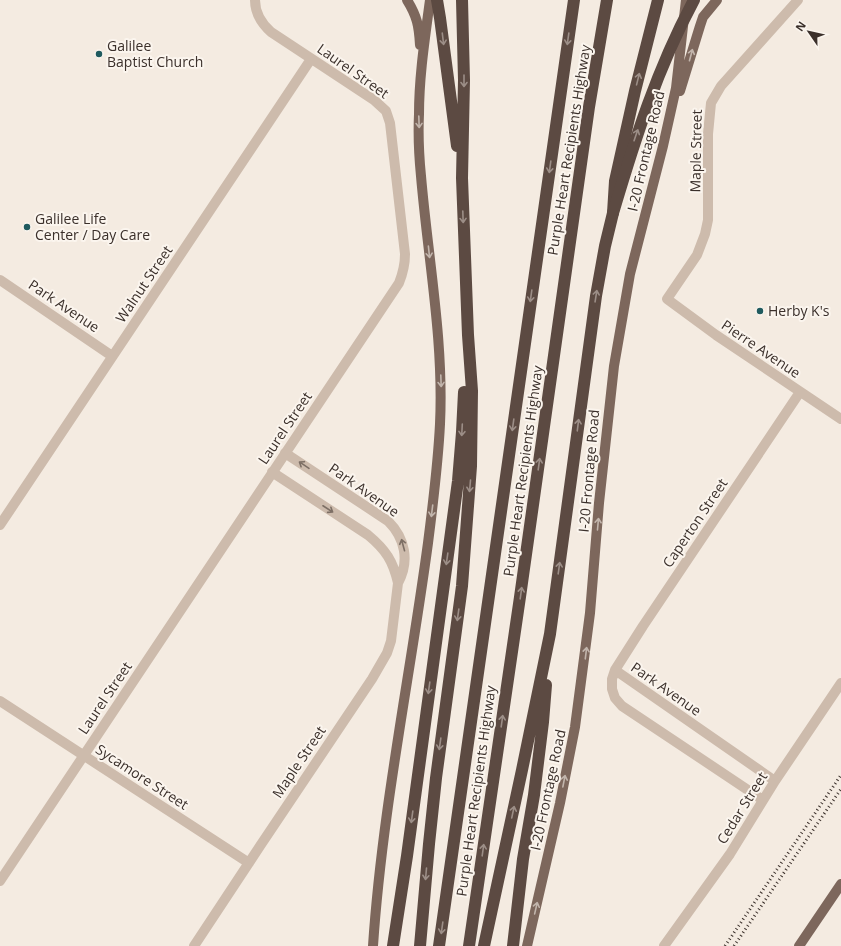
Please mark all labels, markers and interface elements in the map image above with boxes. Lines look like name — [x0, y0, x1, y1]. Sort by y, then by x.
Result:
north arrow — [789, 12, 829, 52]
text: N — [792, 18, 809, 34]
one-way arrow — [439, 32, 447, 45]
one-way arrow — [564, 32, 572, 45]
place label: Galilee Baptist Church — [107, 36, 203, 71]
street label: Laurel Street — [314, 39, 393, 102]
street label: Purple Heart Recipients Highway — [542, 42, 595, 257]
marker: Galilee Baptist Church — [94, 49, 104, 59]
one-way arrow — [687, 49, 695, 62]
one-way arrow — [635, 72, 643, 85]
one-way arrow — [460, 74, 468, 87]
street label: I-20 Frontage Road — [622, 89, 669, 213]
street label: Maple Street — [685, 109, 706, 193]
one-way arrow — [415, 115, 423, 128]
one-way arrow — [633, 129, 640, 142]
one-way arrow — [546, 160, 554, 173]
place label: Galilee Life Center / Day Care — [35, 209, 150, 244]
one-way arrow — [460, 210, 467, 223]
marker: Galilee Life Center / Day Care — [22, 222, 32, 232]
street label: Walnut Street — [111, 241, 176, 326]
one-way arrow — [426, 245, 433, 258]
street label: Park Avenue — [25, 275, 104, 336]
one-way arrow — [527, 289, 535, 302]
one-way arrow — [592, 290, 600, 303]
place label: Herby K's — [768, 301, 830, 320]
marker: Herby K's — [755, 306, 765, 316]
street label: Pierre Avenue — [718, 315, 805, 382]
street label: Purple Heart Recipients Highway — [498, 363, 547, 578]
one-way arrow — [437, 374, 445, 387]
street label: Laurel Street — [253, 388, 316, 468]
street label: I-20 Frontage Road — [574, 409, 603, 533]
one-way arrow — [509, 418, 517, 431]
one-way arrow — [574, 419, 582, 432]
one-way arrow — [459, 423, 466, 436]
street label: Park Avenue — [325, 458, 403, 521]
one-way arrow — [535, 458, 543, 471]
one-way arrow — [299, 461, 310, 469]
street label: Caperton Street — [658, 475, 731, 571]
one-way arrow — [466, 479, 473, 492]
one-way arrow — [428, 504, 436, 517]
one-way arrow — [322, 505, 333, 513]
one-way arrow — [594, 518, 601, 531]
one-way arrow — [399, 539, 406, 552]
one-way arrow — [443, 552, 451, 565]
one-way arrow — [555, 562, 563, 575]
one-way arrow — [517, 587, 525, 600]
one-way arrow — [454, 609, 462, 622]
one-way arrow — [582, 647, 589, 660]
street label: Park Avenue — [627, 657, 705, 720]
street label: Laurel Street — [73, 658, 136, 738]
one-way arrow — [425, 681, 433, 694]
street label: Purple Heart Recipients Highway — [451, 683, 500, 898]
one-way arrow — [498, 715, 506, 728]
street label: Maple Street — [267, 722, 330, 801]
street label: I-20 Frontage Road — [525, 728, 570, 852]
one-way arrow — [436, 737, 444, 750]
street label: Sycamore Street — [92, 740, 192, 814]
street label: Cedar Street — [712, 768, 771, 847]
one-way arrow — [561, 775, 569, 788]
one-way arrow — [510, 806, 518, 819]
one-way arrow — [408, 810, 416, 823]
one-way arrow — [479, 844, 487, 857]
one-way arrow — [423, 867, 430, 880]
one-way arrow — [532, 902, 540, 915]
one-way arrow — [438, 921, 446, 934]

